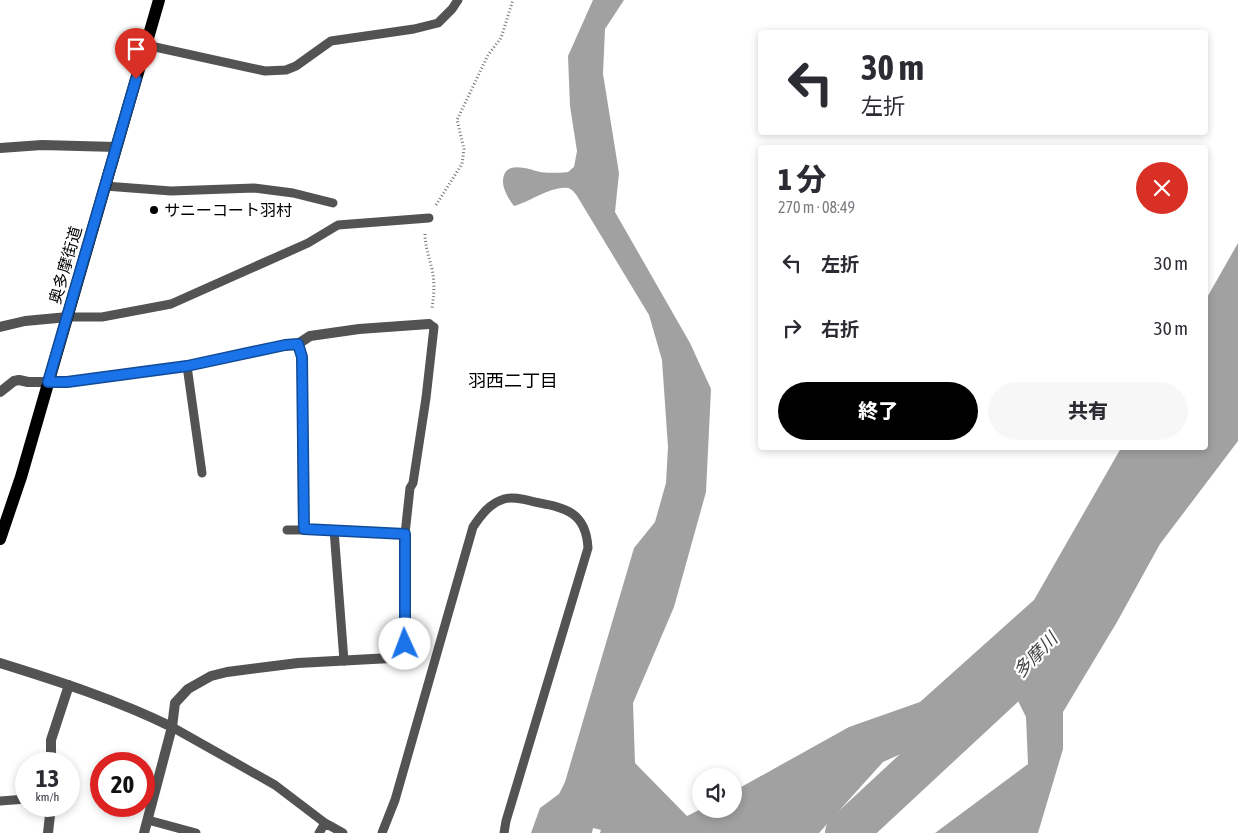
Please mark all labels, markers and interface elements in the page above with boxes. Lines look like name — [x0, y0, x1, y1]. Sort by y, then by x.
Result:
pin — [115, 28, 157, 79]
icon: arrive — [122, 35, 150, 63]
text: 30 m — [861, 47, 924, 87]
icon: left — [778, 50, 843, 115]
text: 左折 — [861, 93, 905, 119]
text: 1 分 — [778, 162, 826, 196]
button: close — [1136, 162, 1188, 214]
text: 270 m · 08:49 — [778, 198, 855, 216]
place label: サニーコート羽村 — [164, 201, 292, 219]
marker: サニーコート羽村 — [148, 204, 160, 216]
street label: 奥多摩街道 — [45, 224, 85, 306]
icon: left — [778, 249, 806, 277]
text: 30 m — [1154, 252, 1188, 274]
text: 左折 — [821, 253, 859, 275]
icon: right — [778, 314, 806, 342]
text: 30 m — [1154, 317, 1188, 339]
text: 右折 — [821, 318, 859, 340]
district label: 羽西二丁目 — [468, 370, 558, 391]
button: 終了 — [778, 382, 978, 440]
button: 共有 — [988, 382, 1188, 440]
position arrow — [378, 617, 430, 669]
water label: 多摩川 — [1009, 627, 1063, 682]
speed limit sign: 20 — [90, 752, 155, 817]
text: 13 — [36, 764, 59, 792]
map controls — [692, 768, 742, 818]
button: sound — [692, 768, 742, 818]
text: km/h — [36, 790, 59, 804]

